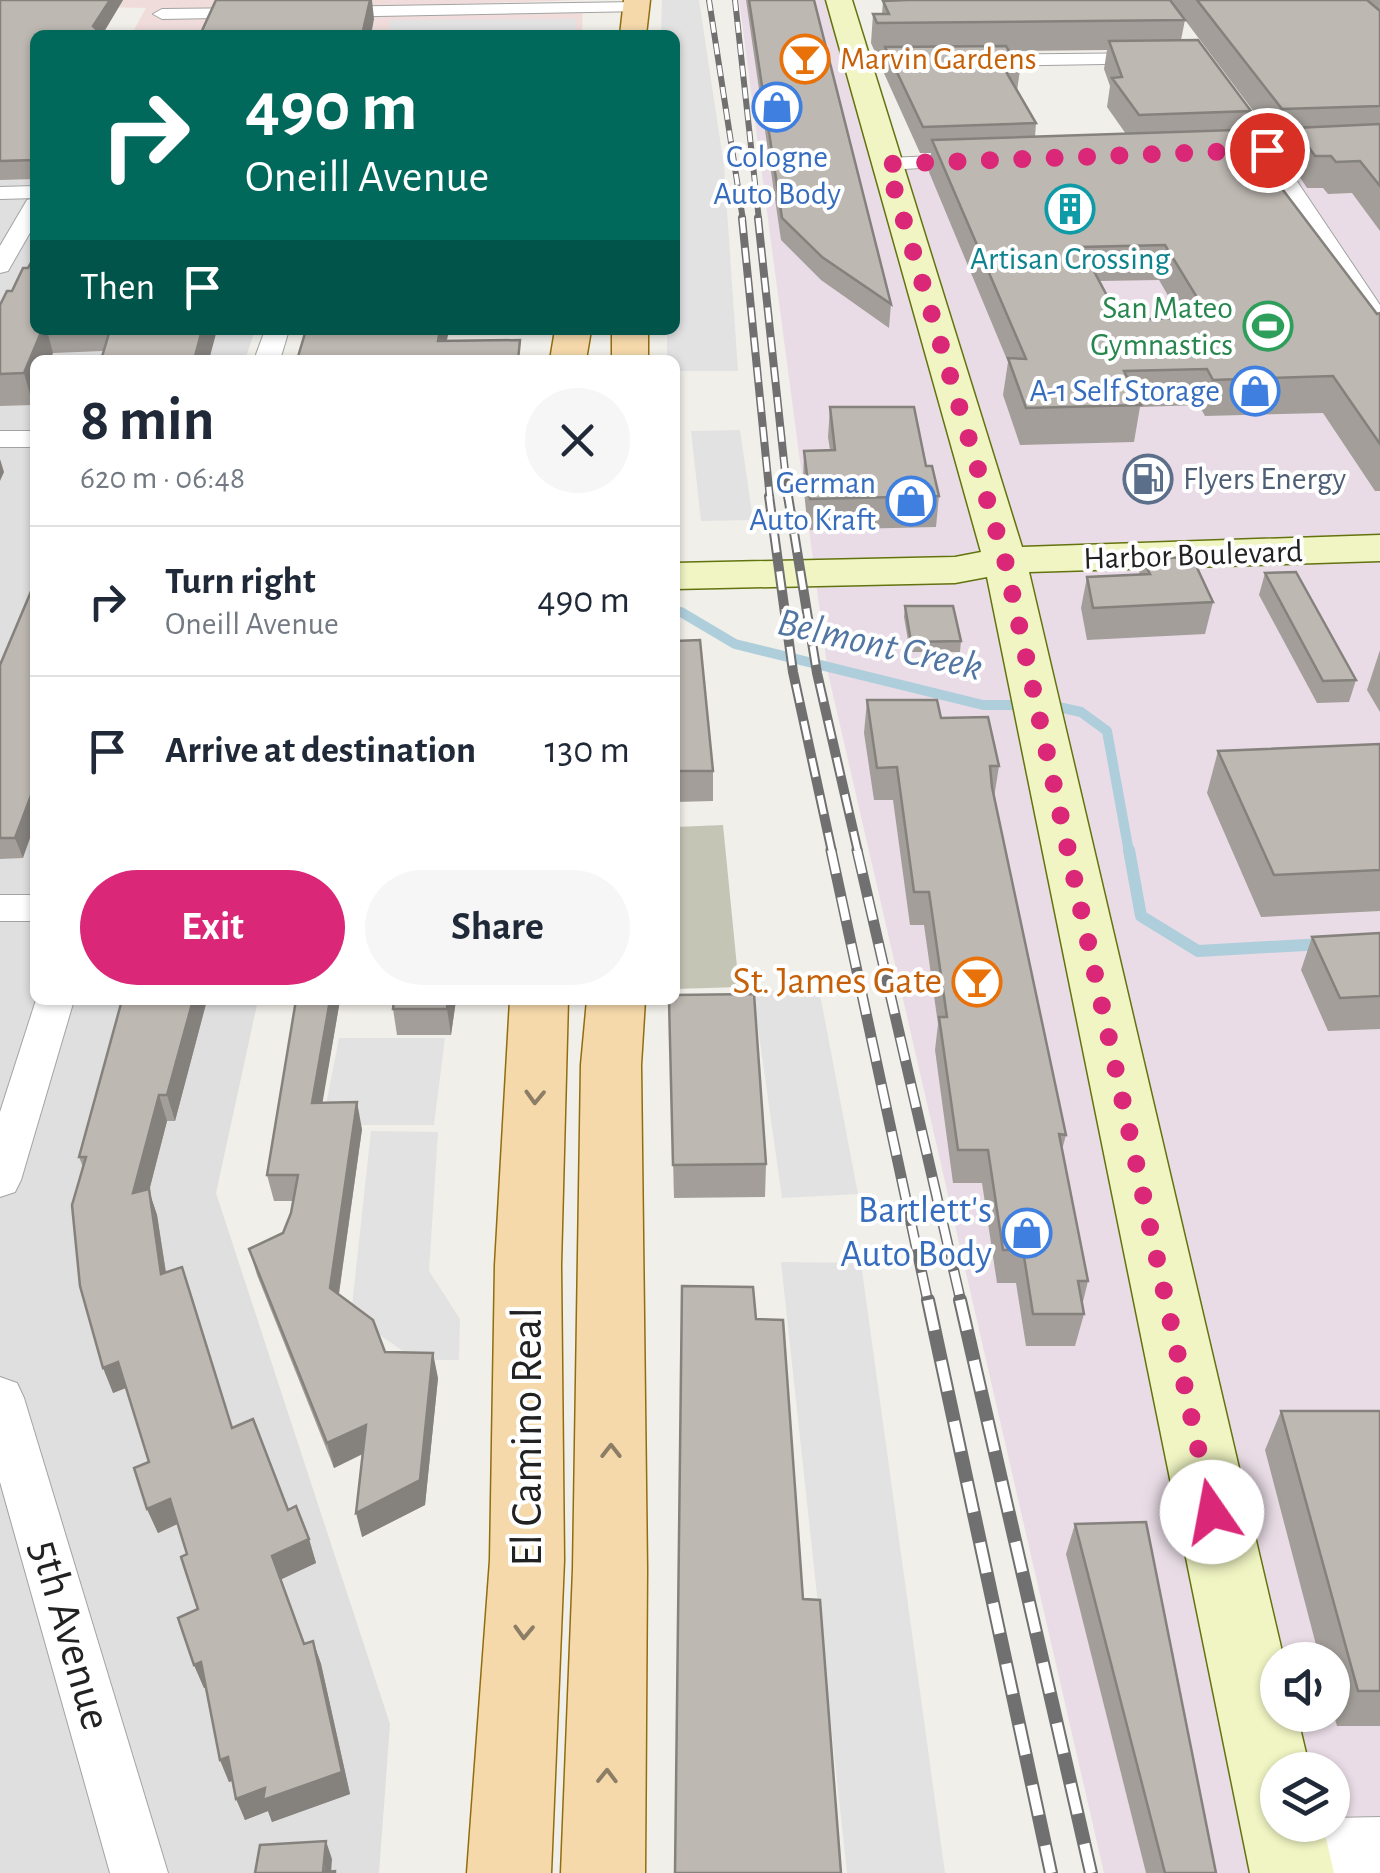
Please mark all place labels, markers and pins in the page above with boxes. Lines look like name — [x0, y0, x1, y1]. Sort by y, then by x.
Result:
bar icon: Marvin Gardens — [779, 33, 831, 85]
place label: Marvin Gardens — [840, 43, 1037, 75]
shop icon: Cologne Auto Body — [751, 81, 803, 133]
pin — [1225, 108, 1310, 193]
place label: Cologne Auto Body — [713, 141, 841, 210]
building icon: Artisan Crossing — [1044, 183, 1096, 235]
place label: Artisan Crossing — [970, 243, 1170, 275]
place label: San Mateo Gymnastics — [1090, 292, 1233, 361]
sports icon: San Mateo Gymnastics — [1242, 300, 1294, 352]
shop icon: A-1 Self Storage — [1229, 365, 1281, 417]
place label: A-1 Self Storage — [1030, 375, 1220, 407]
fuel station icon: Flyers Energy — [1122, 453, 1174, 505]
place label: Flyers Energy — [1183, 463, 1346, 495]
place label: German Auto Kraft — [749, 467, 876, 536]
shop icon: German Auto Kraft — [885, 475, 937, 527]
bar icon: St. James Gate — [951, 956, 1003, 1008]
place label: St. James Gate — [733, 963, 942, 1001]
place label: Bartlett's Auto Body — [840, 1192, 992, 1274]
shop icon: Bartlett's Auto Body — [1001, 1207, 1053, 1259]

